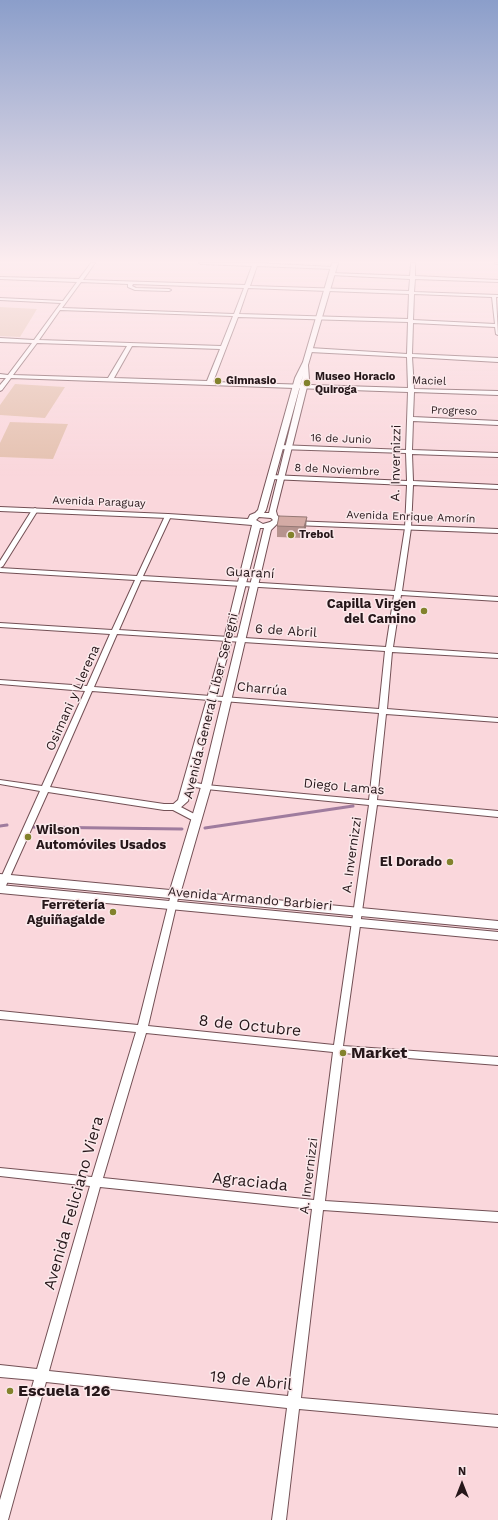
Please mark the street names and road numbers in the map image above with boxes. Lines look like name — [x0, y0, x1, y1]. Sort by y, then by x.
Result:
street label: Maciel — [412, 374, 446, 388]
street label: Progreso — [431, 404, 477, 418]
street label: A. Invernizzi — [388, 425, 404, 501]
street label: 16 de Junio — [310, 431, 372, 447]
street label: 8 de Noviembre — [294, 461, 380, 479]
street label: Avenida Paraguay — [52, 494, 146, 510]
street label: Avenida Enrique Amorín — [346, 508, 476, 526]
street label: Guaraní — [225, 564, 275, 582]
street label: Avenida General Líber Seregni — [180, 612, 242, 800]
street label: 6 de Abril — [255, 621, 317, 641]
street label: Osimani y Llerena — [43, 643, 103, 753]
street label: Charrúa — [236, 679, 288, 699]
street label: Diego Lamas — [303, 776, 385, 798]
street label: A. Invernizzi — [339, 816, 365, 894]
street label: Avenida Armando Barbieri — [167, 884, 333, 914]
street label: 8 de Octubre — [198, 1011, 302, 1041]
street label: Avenida Feliciano Viera — [40, 1114, 108, 1292]
street label: A. Invernizzi — [297, 1137, 321, 1215]
street label: Agraciada — [211, 1168, 289, 1196]
street label: 19 de Abril — [209, 1367, 293, 1395]

